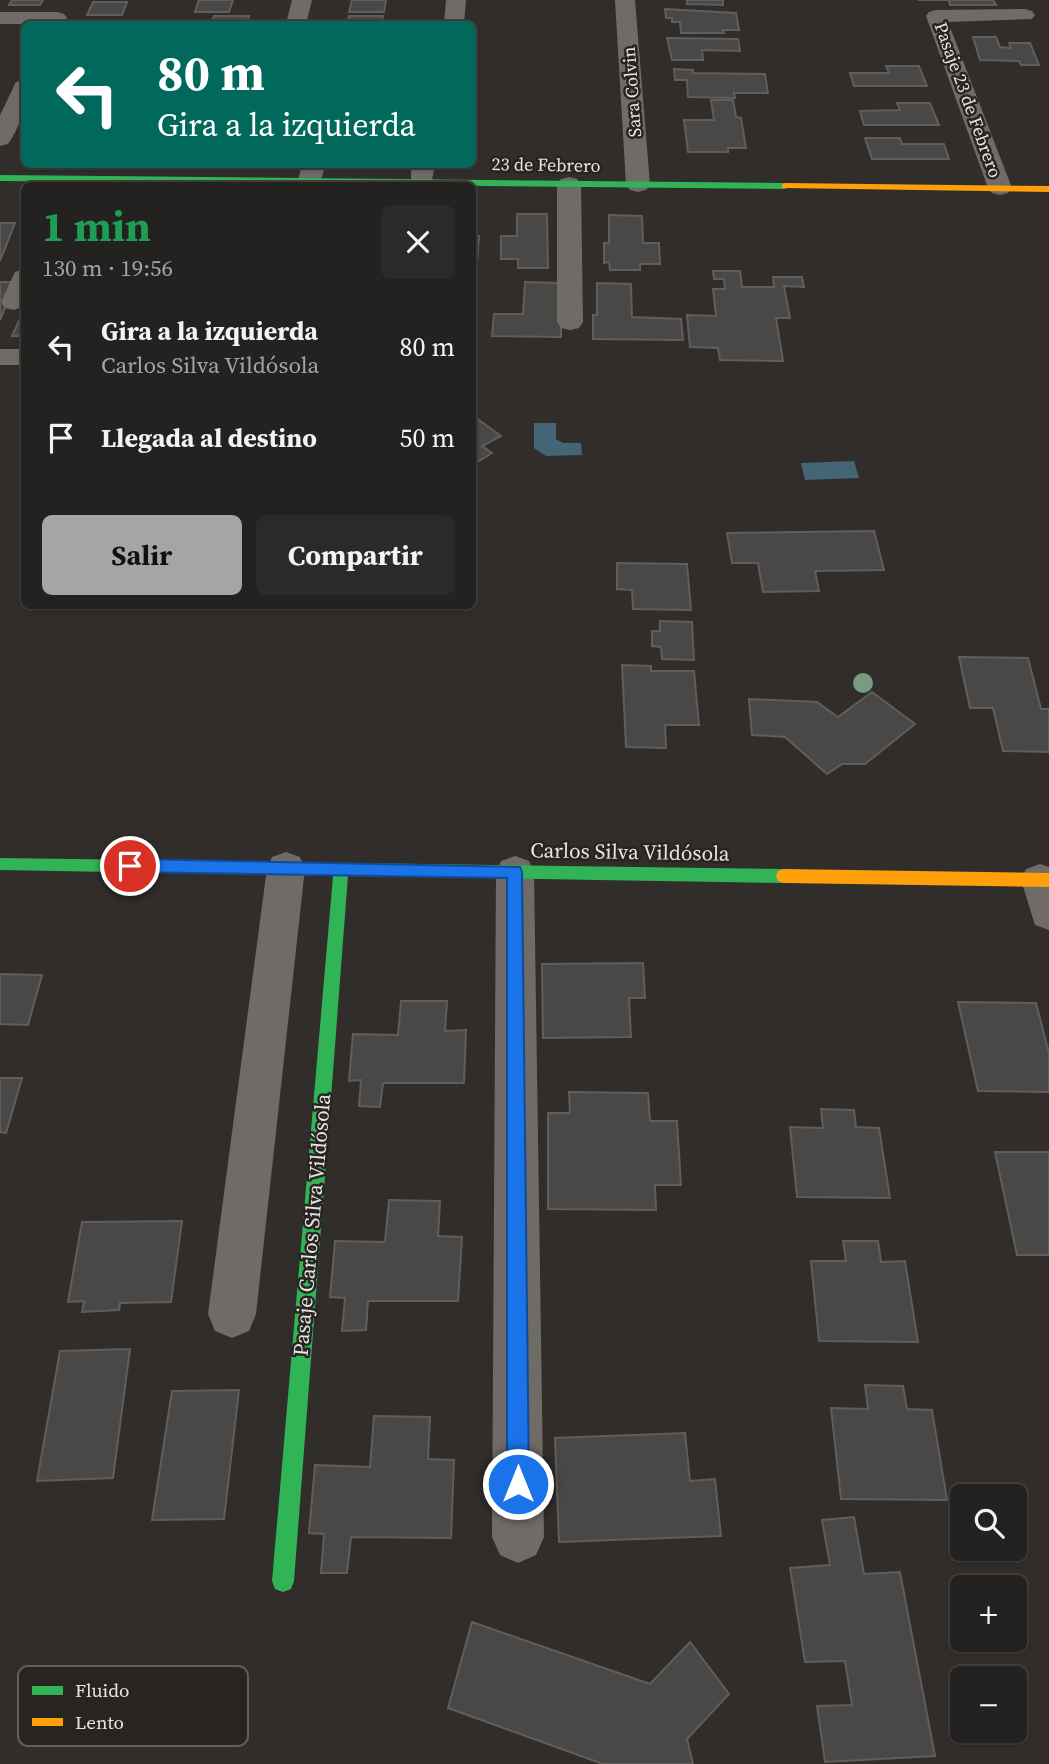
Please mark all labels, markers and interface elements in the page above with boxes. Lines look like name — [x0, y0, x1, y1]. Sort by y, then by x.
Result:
street label: Pasaje 23 de Febrero — [929, 19, 1008, 181]
text: 80 m — [157, 39, 265, 106]
street label: Sara Colvin — [616, 46, 647, 138]
icon: left — [42, 49, 133, 140]
text: Gira a la izquierda — [157, 103, 416, 147]
street label: 23 de Febrero — [491, 151, 601, 178]
text: 1 min — [42, 197, 151, 255]
button: close — [381, 205, 455, 279]
text: 130 m · 19:56 — [42, 252, 173, 284]
text: Gira a la izquierda — [101, 313, 318, 349]
icon: left — [42, 328, 80, 366]
text: 80 m — [400, 329, 455, 365]
text: Carlos Silva Vildósola — [101, 349, 319, 381]
icon: arrive — [42, 419, 80, 457]
text: Llegada al destino — [101, 420, 317, 456]
text: 50 m — [400, 420, 455, 456]
button: Salir — [42, 515, 242, 595]
button: Compartir — [256, 515, 455, 595]
street label: Carlos Silva Vildósola — [530, 835, 730, 868]
pin — [100, 836, 160, 896]
icon: arrive — [111, 847, 149, 885]
street label: Pasaje Carlos Silva Vildósola — [286, 1092, 337, 1357]
position arrow — [481, 1447, 555, 1521]
map controls — [950, 1484, 1027, 1743]
button: search — [950, 1484, 1027, 1561]
button: + — [950, 1575, 1027, 1652]
legend — [18, 1666, 248, 1746]
button: − — [950, 1666, 1027, 1743]
text: Fluido — [75, 1677, 129, 1703]
text: Lento — [75, 1709, 124, 1735]

